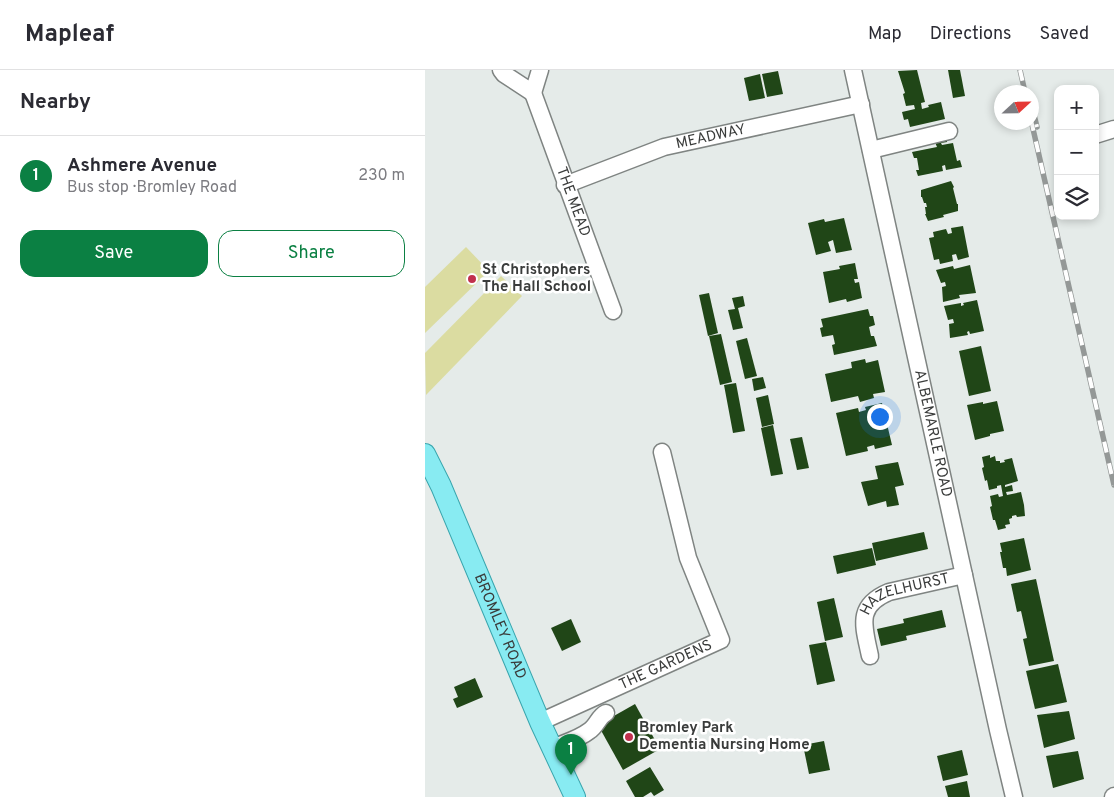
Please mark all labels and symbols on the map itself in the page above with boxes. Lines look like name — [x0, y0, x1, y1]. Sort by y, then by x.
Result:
north arrow — [994, 85, 1039, 130]
street label: MEADWAY — [674, 120, 748, 154]
street label: THE MEAD — [551, 164, 594, 239]
place label: St Christophers The Hall School — [482, 261, 591, 297]
marker: St Christophers The Hall School — [466, 273, 478, 285]
street label: ALBEMARLE ROAD — [910, 368, 956, 499]
your location — [867, 404, 893, 430]
street label: HAZELHURST — [856, 569, 951, 618]
street label: BROMLEY ROAD — [469, 571, 530, 682]
street label: THE GARDENS — [616, 636, 715, 694]
place label: Bromley Park Dementia Nursing Home — [639, 719, 810, 755]
marker: Bromley Park Dementia Nursing Home — [623, 731, 635, 743]
pin: 1 — [555, 734, 587, 775]

